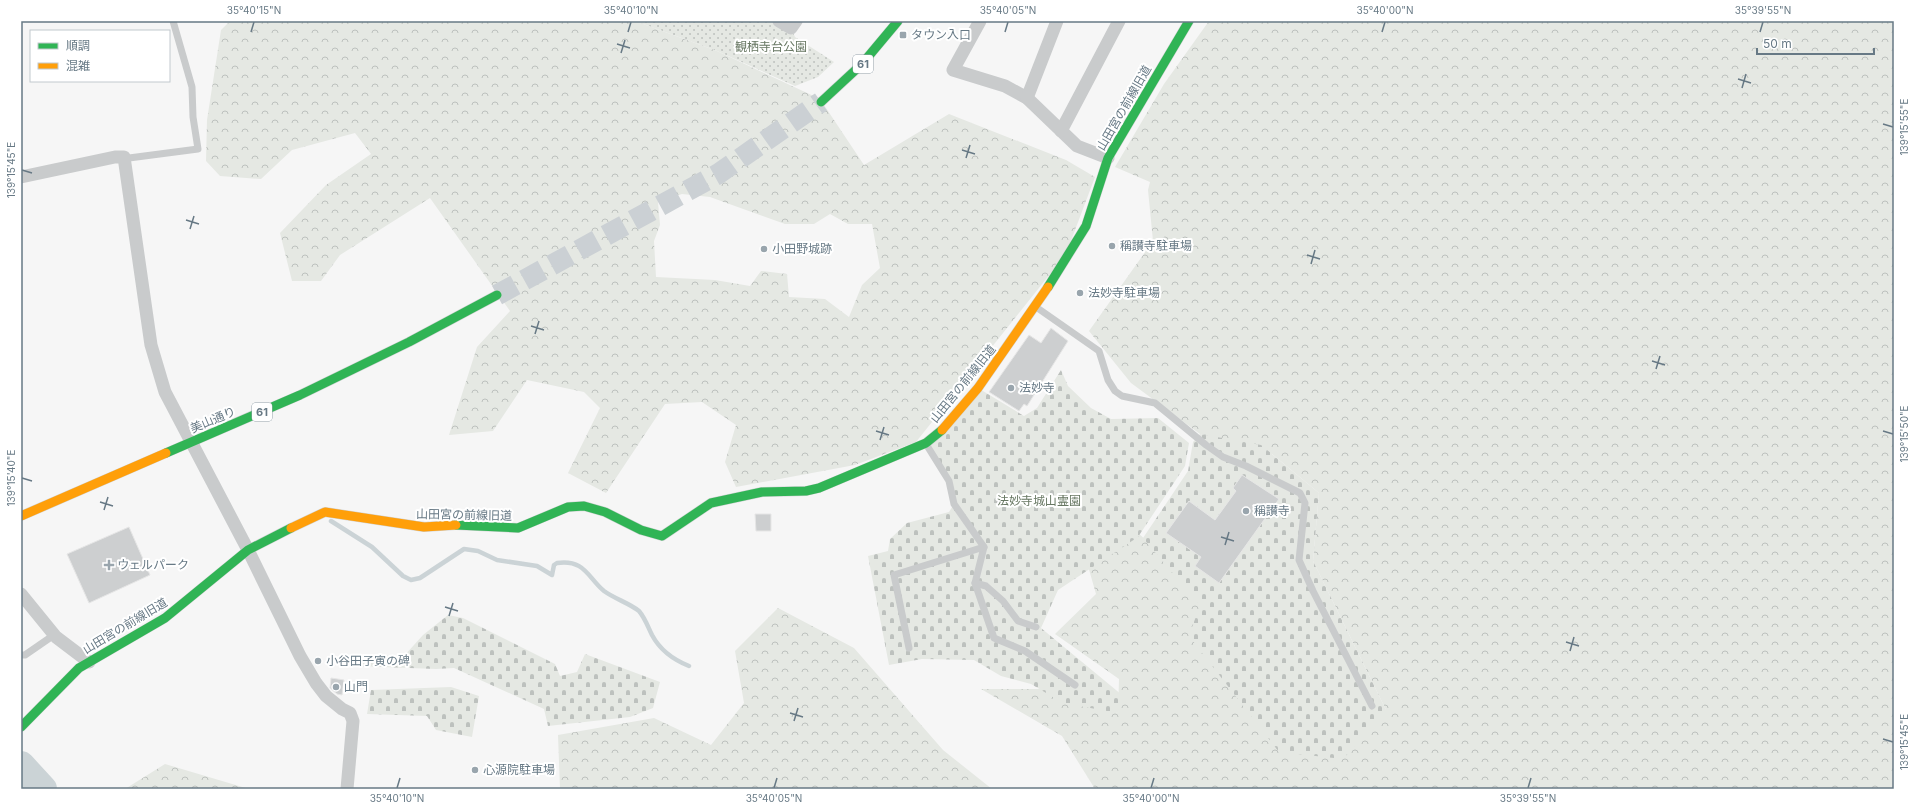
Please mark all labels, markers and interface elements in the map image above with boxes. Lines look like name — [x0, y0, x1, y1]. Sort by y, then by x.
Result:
text: 35°40'15"N — [227, 4, 281, 16]
text: 35°40'10"N — [604, 4, 658, 16]
text: 35°40'05"N — [980, 4, 1036, 16]
text: 35°40'00"N — [1357, 4, 1413, 16]
text: 35°39'55"N — [1735, 4, 1791, 16]
place label: タウン入口 — [911, 27, 971, 42]
legend — [30, 30, 170, 82]
marker: タウン入口 — [898, 30, 908, 40]
scale bar — [1757, 30, 1874, 56]
text: 50 m — [1763, 36, 1792, 51]
text: 順調 — [66, 38, 90, 53]
park label: 観栖寺台公園 — [735, 39, 807, 54]
road number: 61 — [853, 55, 873, 73]
text: 混雑 — [66, 58, 90, 73]
street label: 山田宮の前線旧道 — [1093, 62, 1154, 153]
text: 139°15'55"E — [1898, 99, 1910, 155]
text: 139°15'45"E — [5, 142, 17, 198]
place label: 稱讃寺駐車場 — [1120, 238, 1192, 253]
place label: 小田野城跡 — [772, 241, 832, 256]
marker: 稱讃寺駐車場 — [1107, 241, 1117, 251]
marker: 小田野城跡 — [759, 244, 769, 254]
place label: 法妙寺駐車場 — [1088, 285, 1160, 300]
marker: 法妙寺駐車場 — [1075, 288, 1085, 298]
street label: 山田宮の前線旧道 — [927, 342, 999, 426]
place label: 法妙寺 — [1019, 380, 1055, 395]
marker: 法妙寺 — [1006, 383, 1016, 393]
street label: 美山通り — [188, 403, 238, 436]
road number: 61 — [252, 403, 272, 421]
text: 139°15'50"E — [1898, 405, 1910, 463]
text: 139°15'40"E — [5, 450, 17, 506]
park label: 法妙寺城山霊園 — [997, 493, 1081, 508]
place label: 稱讃寺 — [1254, 503, 1290, 518]
street label: 山田宮の前線旧道 — [416, 506, 512, 523]
marker: 稱讃寺 — [1241, 506, 1251, 516]
place label: ウェルパーク — [117, 557, 189, 572]
marker: ウェルパーク — [104, 560, 114, 570]
street label: 山田宮の前線旧道 — [80, 594, 170, 657]
place label: 小谷田子寅の碑 — [326, 653, 410, 668]
marker: 小谷田子寅の碑 — [313, 656, 323, 666]
place label: 山門 — [344, 679, 368, 694]
marker: 山門 — [331, 682, 341, 692]
text: 139°15'45"E — [1898, 714, 1910, 770]
place label: 心源院駐車場 — [483, 762, 555, 777]
marker: 心源院駐車場 — [470, 765, 480, 775]
text: 35°40'10"N — [370, 792, 424, 804]
text: 35°40'05"N — [746, 792, 802, 804]
text: 35°40'00"N — [1123, 792, 1179, 804]
text: 35°39'55"N — [1500, 792, 1556, 804]

